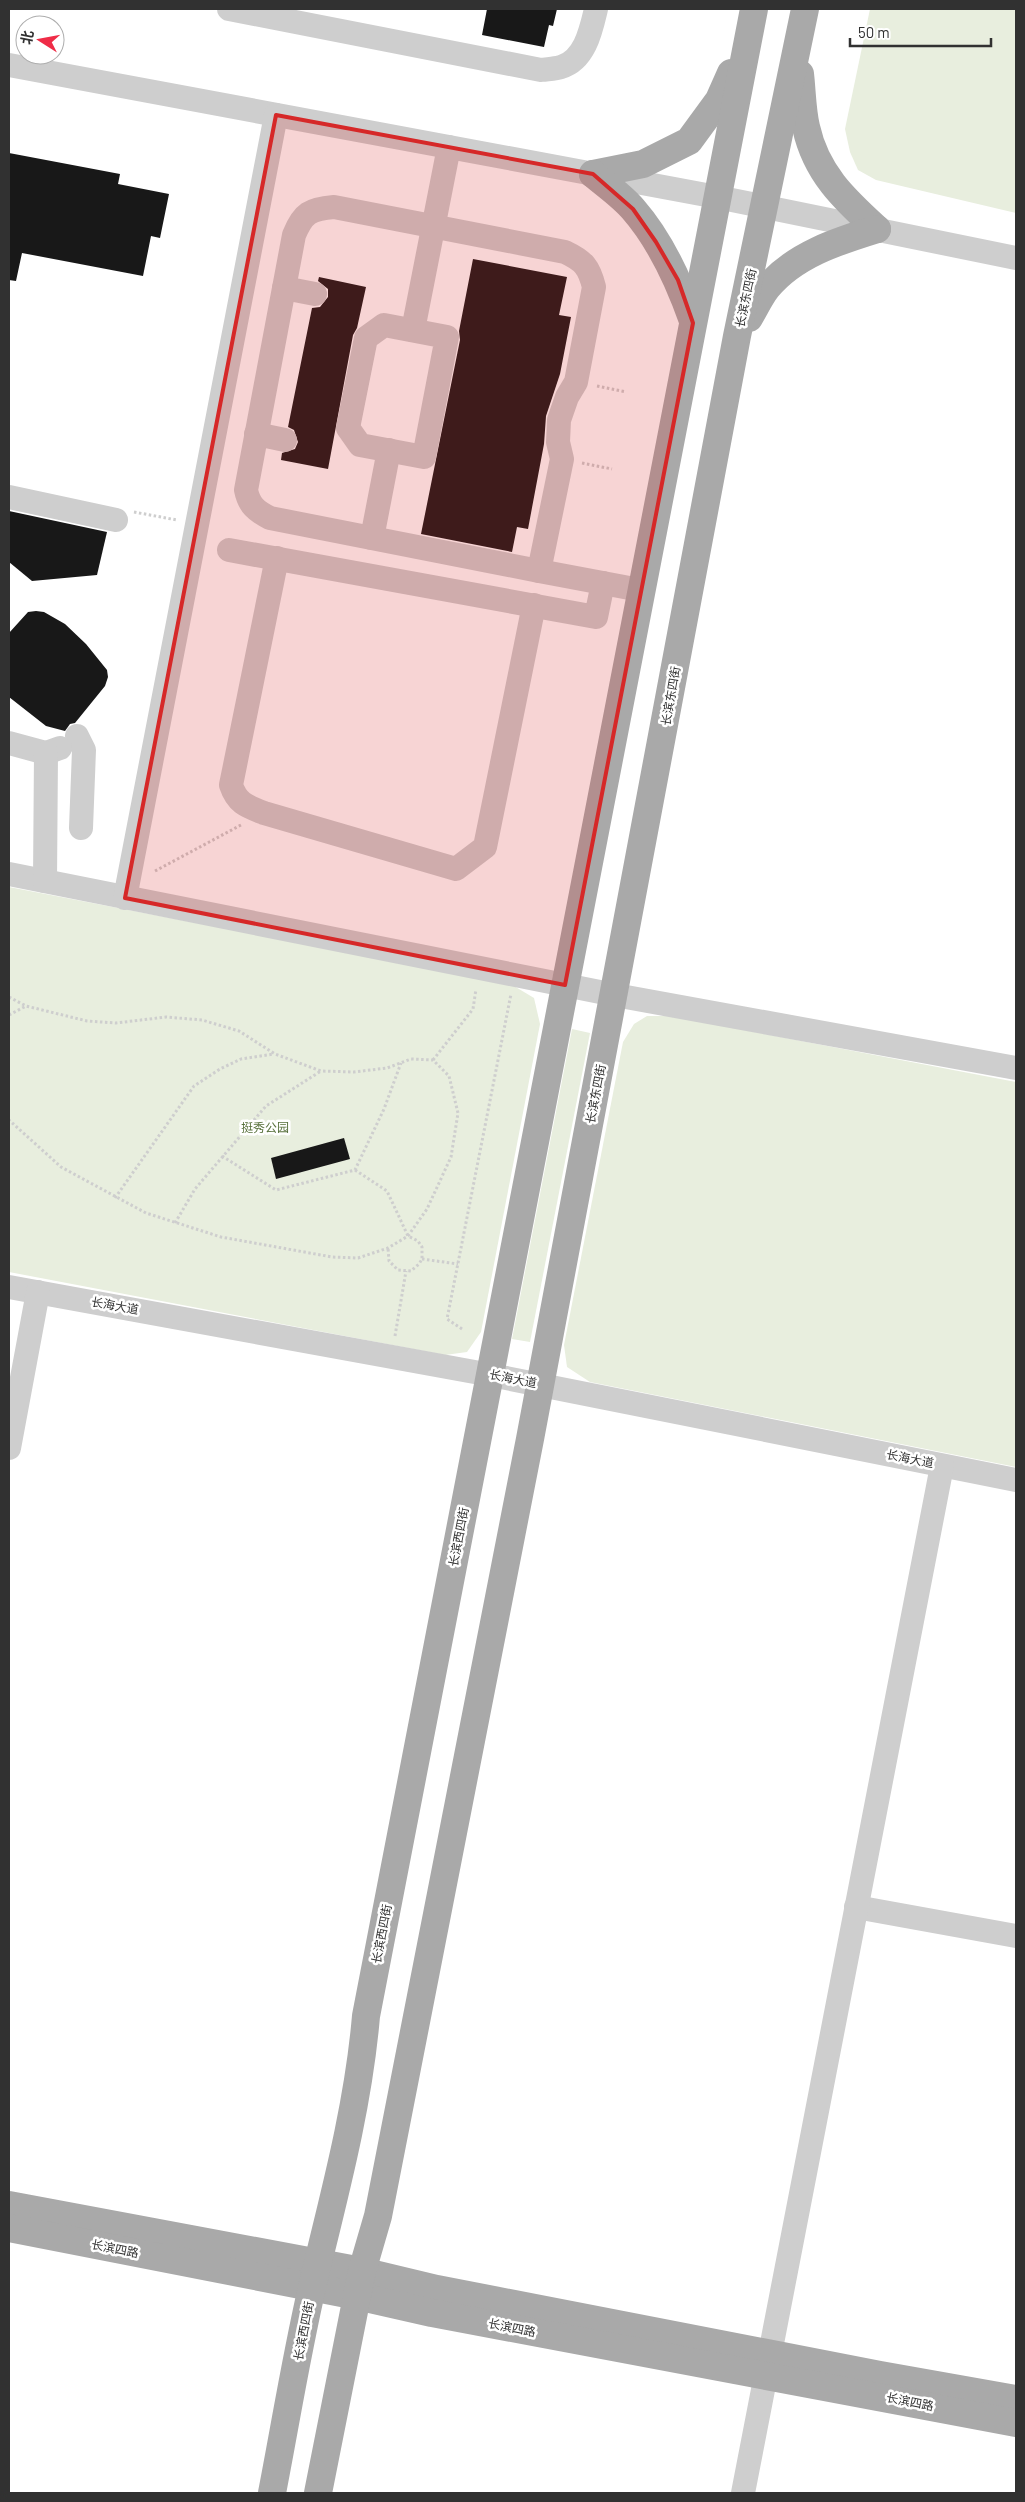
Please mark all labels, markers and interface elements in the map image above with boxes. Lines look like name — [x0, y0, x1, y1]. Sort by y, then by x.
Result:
north arrow — [15, 15, 65, 65]
scale bar — [850, 15, 991, 47]
text: 50 m — [858, 23, 890, 41]
text: 北 — [17, 29, 36, 46]
street label: 长滨东四街 — [732, 267, 758, 329]
street label: 长滨东四街 — [658, 665, 682, 727]
street label: 长滨东四街 — [582, 1063, 608, 1125]
park label: 挺秀公园 — [241, 1120, 289, 1134]
street label: 长海大道 — [90, 1294, 140, 1316]
street label: 长海大道 — [488, 1367, 538, 1389]
street label: 长海大道 — [885, 1447, 935, 1469]
street label: 长滨西四街 — [445, 1506, 471, 1568]
street label: 长滨西四街 — [368, 1903, 394, 1965]
street label: 长滨四路 — [90, 2237, 140, 2259]
street label: 长滨西四街 — [290, 2300, 316, 2362]
street label: 长滨四路 — [487, 2316, 537, 2338]
street label: 长滨四路 — [885, 2390, 935, 2412]

